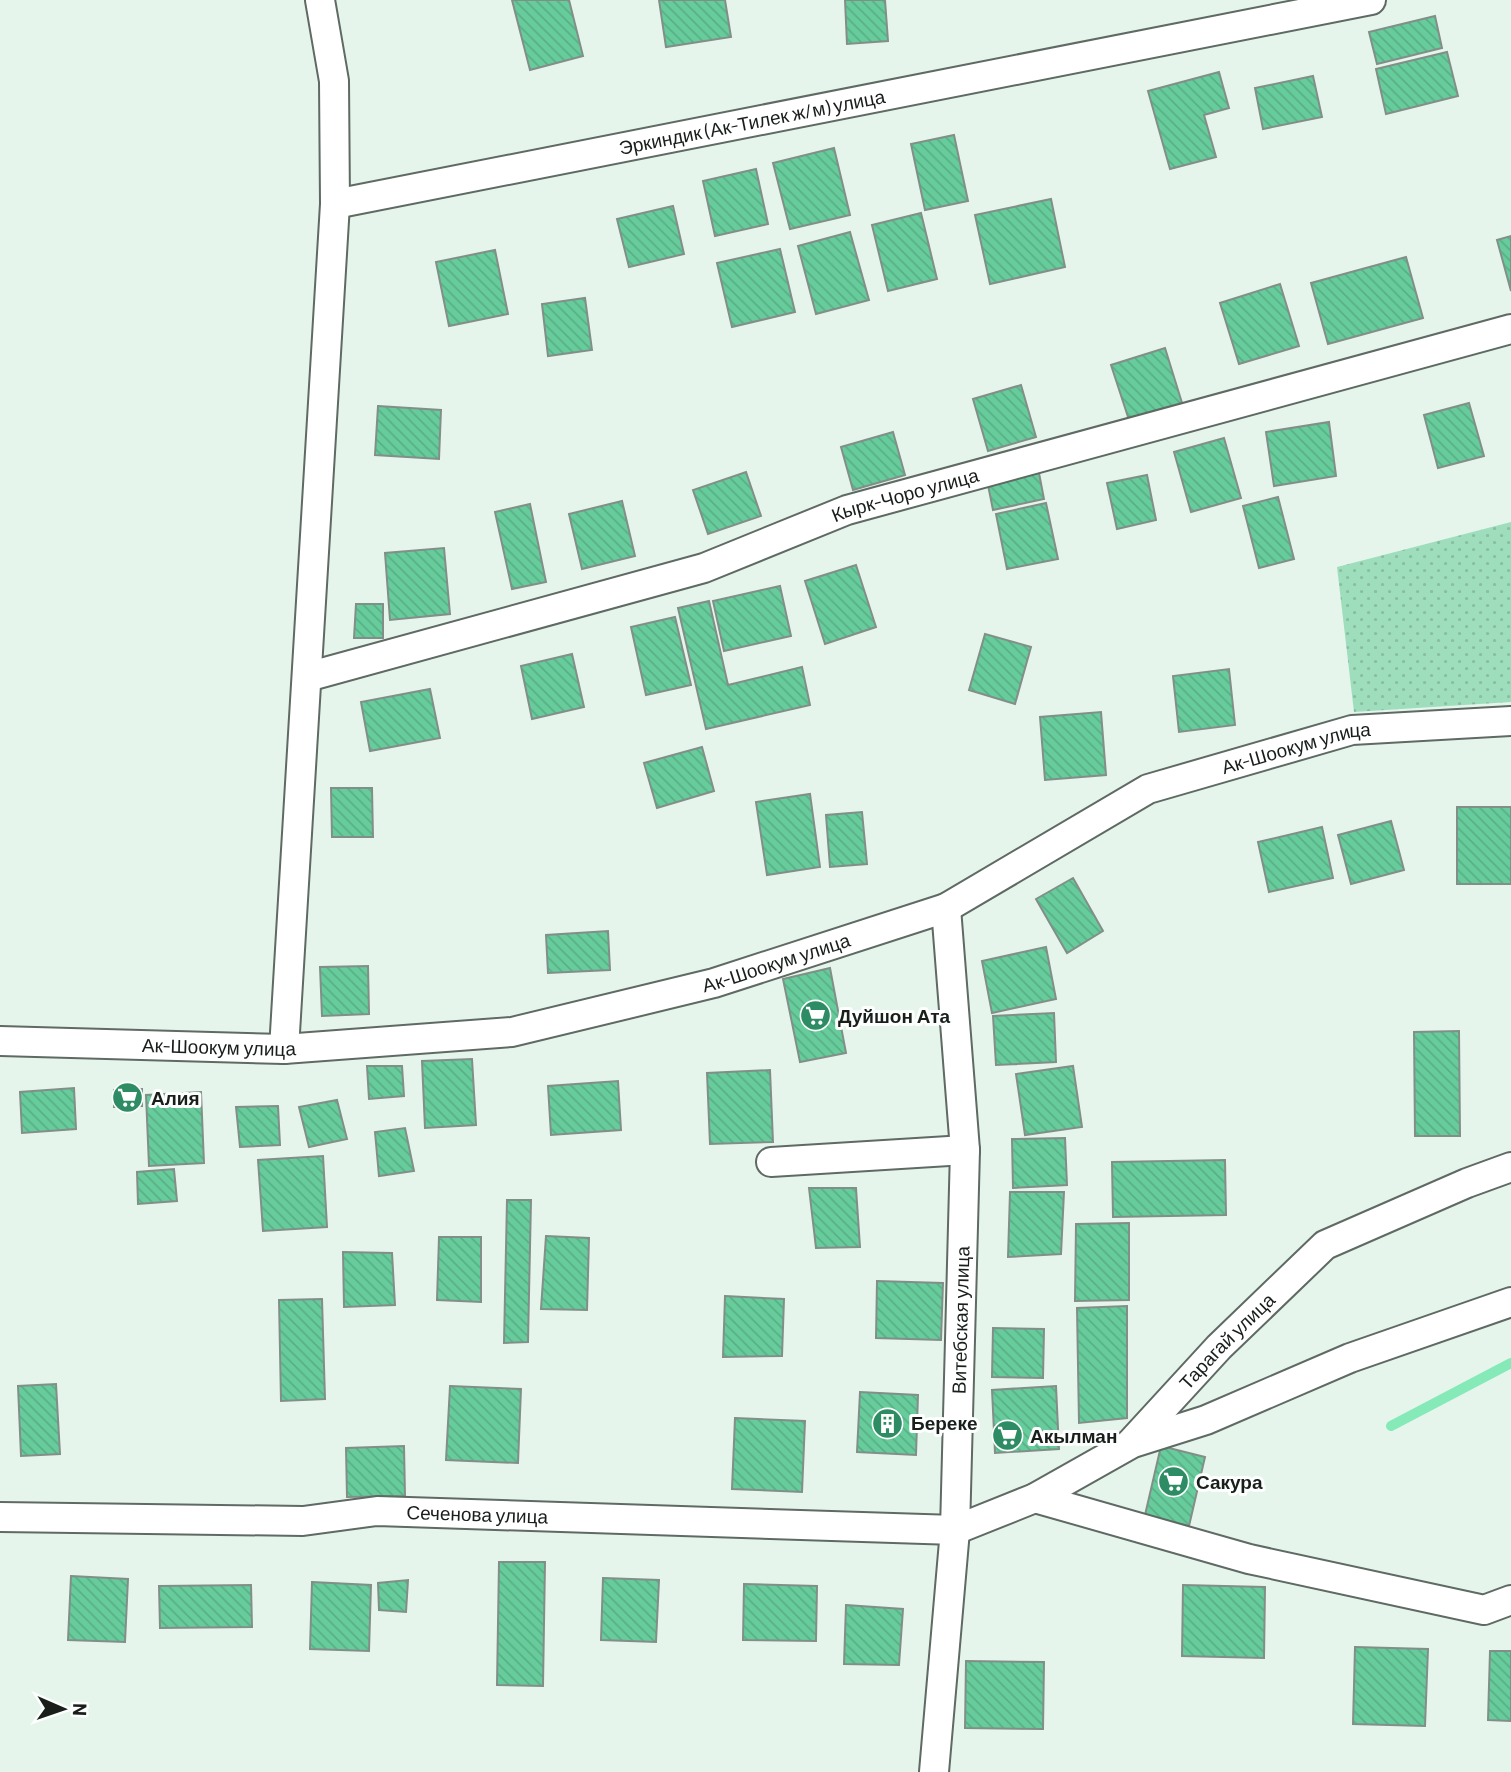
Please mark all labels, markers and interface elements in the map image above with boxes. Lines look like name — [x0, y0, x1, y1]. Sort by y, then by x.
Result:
street label: Эркиндик (Ак-Тилек ж/м) улица — [617, 84, 887, 159]
street label: Кырк-Чоро улица — [828, 463, 981, 526]
street label: Ак-Шоокум улица — [1219, 717, 1372, 778]
street label: Ак-Шоокум улица — [700, 928, 853, 996]
supermarket icon: Дуйшон Ата — [798, 999, 832, 1033]
place label: Дуйшон Ата — [838, 1004, 951, 1027]
street label: Ак-Шоокум улица — [142, 1033, 297, 1060]
supermarket icon: Алия — [111, 1081, 145, 1115]
place label: Алия — [151, 1086, 200, 1109]
street label: Витебская улица — [947, 1245, 973, 1394]
street label: Тарагай улица — [1174, 1287, 1280, 1394]
building icon: Береке — [871, 1406, 905, 1440]
place label: Береке — [911, 1411, 977, 1434]
supermarket icon: Акылман — [990, 1419, 1024, 1453]
place label: Акылман — [1030, 1424, 1117, 1447]
supermarket icon: Сакура — [1156, 1465, 1190, 1499]
place label: Сакура — [1196, 1470, 1263, 1493]
street label: Сеченова улица — [406, 1500, 549, 1528]
north arrow — [28, 1674, 98, 1744]
text: N — [69, 1703, 92, 1716]

